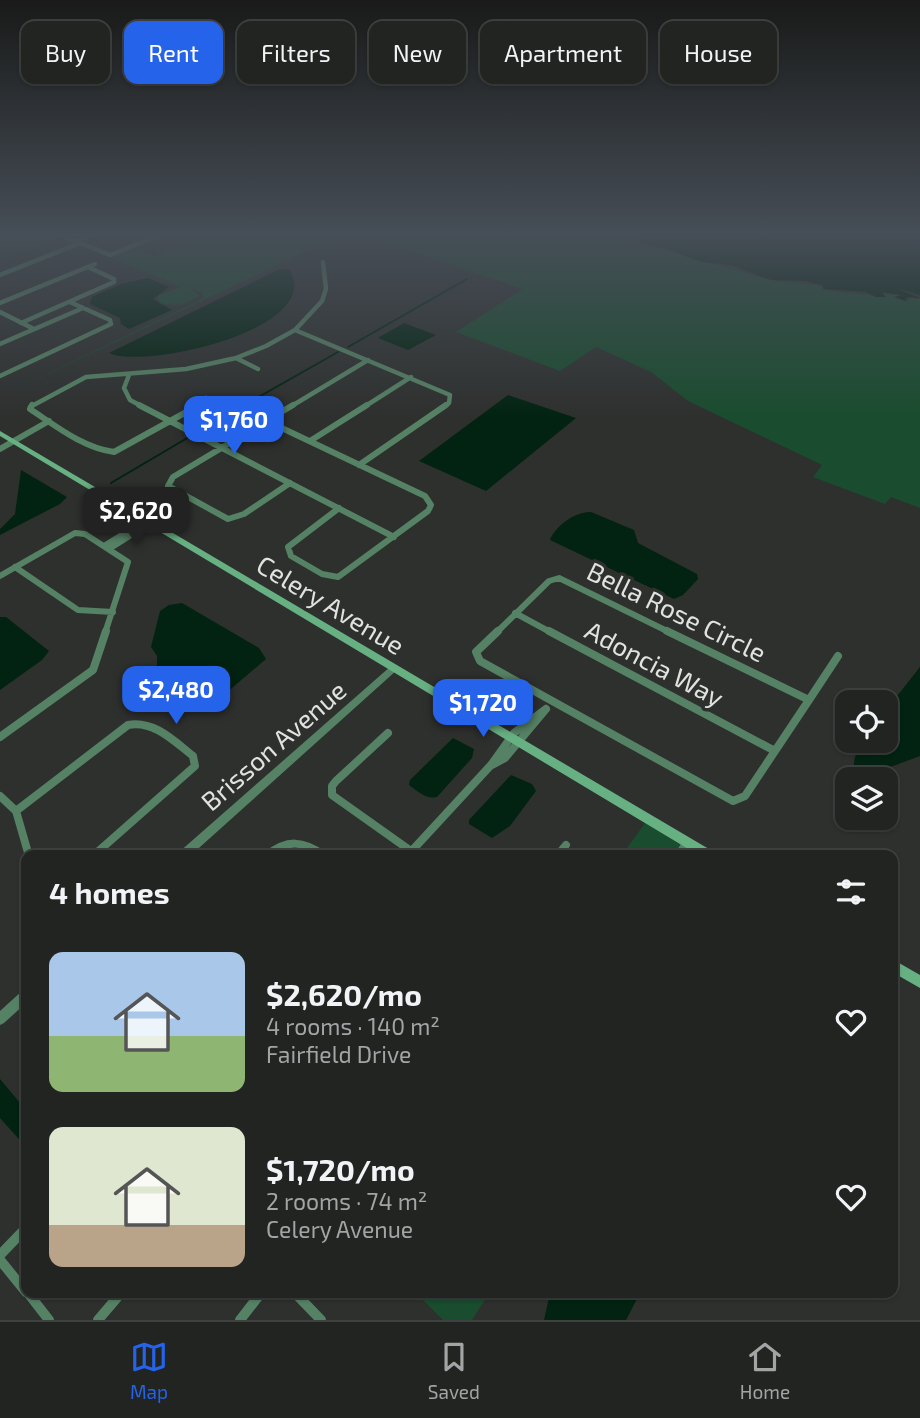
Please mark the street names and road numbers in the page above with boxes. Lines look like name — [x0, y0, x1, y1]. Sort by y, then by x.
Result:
street label: Celery Avenue — [252, 548, 410, 660]
street label: Bella Rose Circle — [583, 554, 771, 668]
street label: Adoncia Way — [581, 614, 730, 713]
street label: Brisson Avenue — [194, 674, 352, 816]

